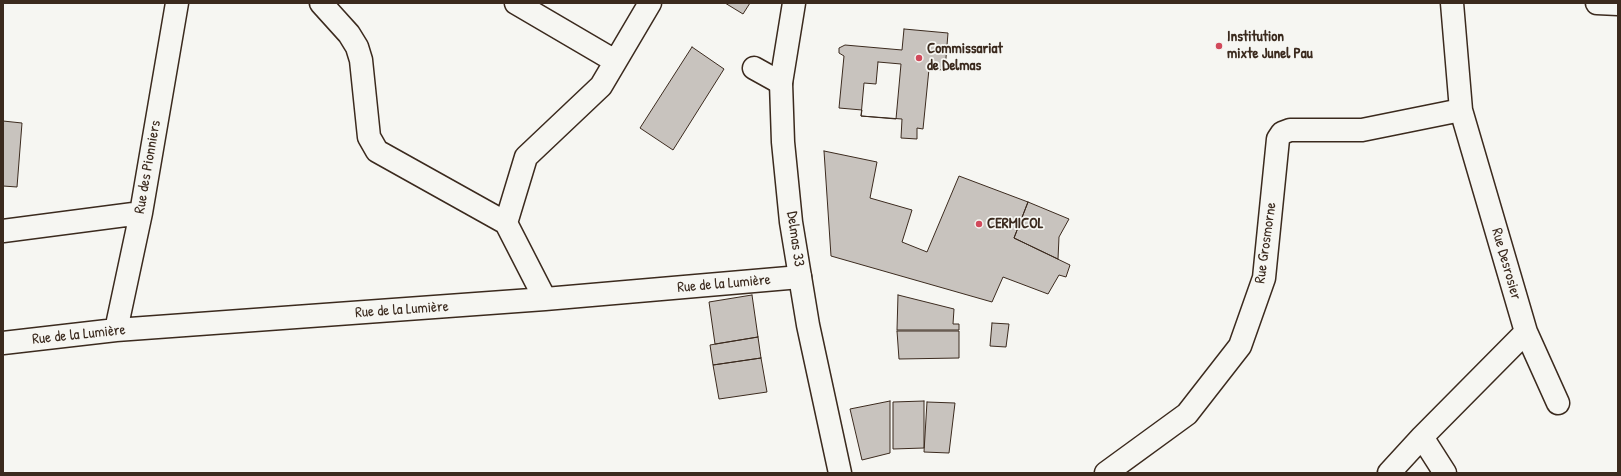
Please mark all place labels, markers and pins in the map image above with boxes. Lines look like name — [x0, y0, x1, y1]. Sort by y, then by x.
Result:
place label: Institution mixte Junel Pau — [1227, 28, 1313, 63]
place label: Commissariat de Delmas — [927, 40, 1003, 75]
marker: Institution mixte Junel Pau — [1214, 41, 1224, 51]
marker: Commissariat de Delmas — [914, 53, 924, 63]
place label: CERMICOL — [987, 215, 1043, 233]
marker: CERMICOL — [974, 219, 984, 229]

